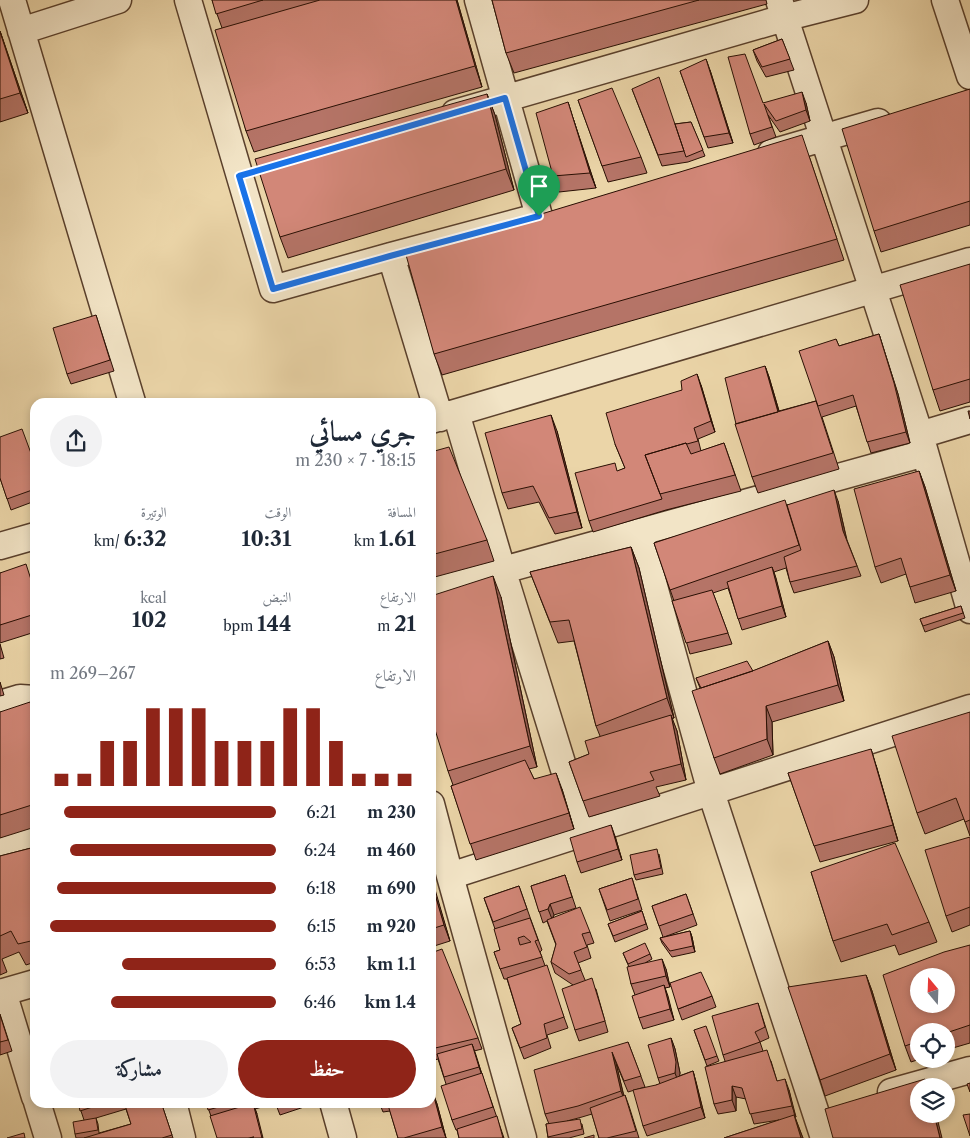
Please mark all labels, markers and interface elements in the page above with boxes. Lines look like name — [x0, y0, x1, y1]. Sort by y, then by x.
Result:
pin — [518, 165, 560, 216]
icon: arrive — [525, 172, 553, 200]
text: جري مسائي — [309, 414, 416, 448]
button: share — [50, 415, 102, 467]
text: 18:15 · 7 × 230 m — [295, 450, 416, 470]
text: الوتيرة — [141, 503, 167, 521]
text: الوقت — [265, 503, 291, 521]
text: المسافة — [387, 503, 416, 521]
text: 6:32 — [124, 526, 167, 551]
text: 10:31 — [241, 526, 291, 551]
text: 1.61 — [379, 526, 416, 551]
text: /km — [94, 532, 124, 550]
text: km — [354, 532, 379, 550]
text: النبض — [262, 588, 291, 606]
text: الارتفاع — [380, 588, 416, 606]
text: kcal — [140, 589, 167, 607]
text: 102 — [132, 607, 167, 632]
text: 144 — [257, 611, 291, 636]
text: 21 — [394, 611, 416, 636]
text: bpm — [223, 617, 257, 635]
text: m — [377, 617, 394, 635]
text: 267–269 m — [50, 663, 135, 683]
text: الارتفاع — [374, 665, 416, 685]
text: 6:21 — [306, 802, 336, 822]
text: 230 m — [367, 802, 416, 822]
text: 6:24 — [304, 840, 336, 860]
text: 460 m — [367, 840, 416, 860]
text: 6:18 — [306, 878, 336, 898]
text: 690 m — [367, 878, 416, 898]
text: 6:15 — [307, 916, 336, 936]
text: 920 m — [367, 916, 416, 936]
text: 6:53 — [305, 954, 336, 974]
text: 1.1 km — [367, 954, 416, 974]
north arrow — [910, 968, 955, 1012]
map controls — [910, 968, 955, 1123]
text: 6:46 — [304, 992, 336, 1012]
text: 1.4 km — [364, 992, 416, 1012]
button: locate — [910, 1023, 955, 1068]
button: مشاركة — [50, 1040, 228, 1098]
button: حفظ — [238, 1040, 416, 1098]
button: layers — [910, 1078, 955, 1123]

